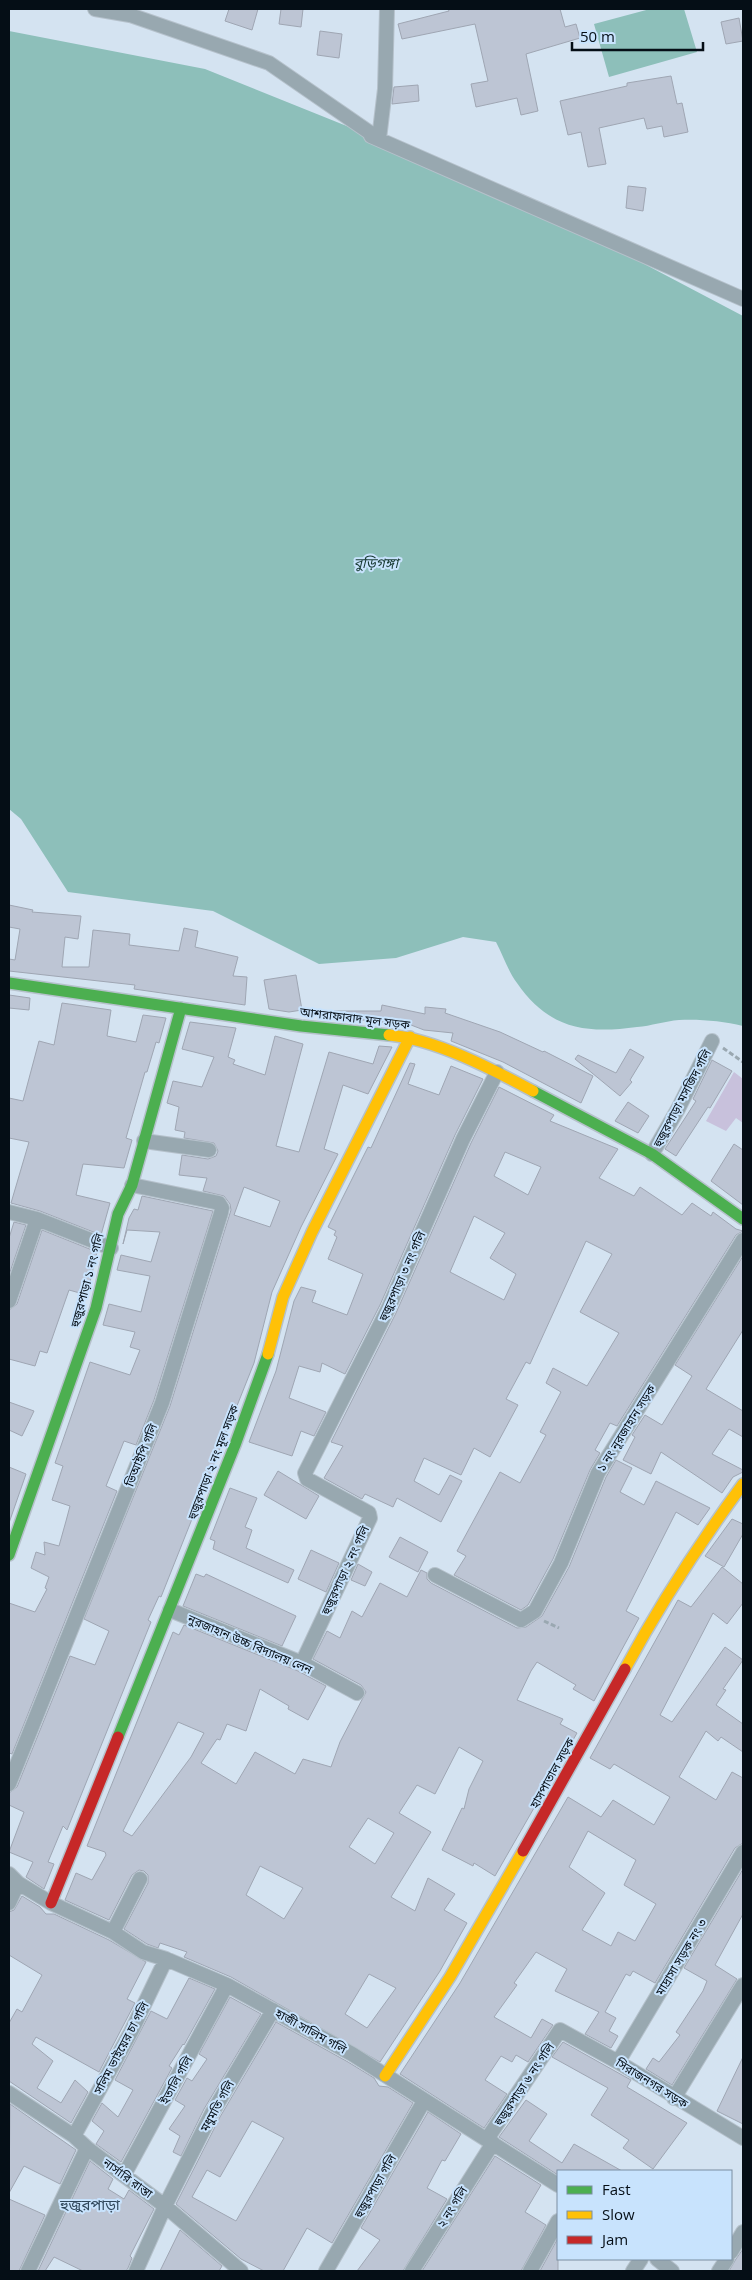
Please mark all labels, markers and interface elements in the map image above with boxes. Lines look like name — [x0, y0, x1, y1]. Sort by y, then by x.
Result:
scale bar — [572, 20, 703, 52]
text: 50 m — [580, 26, 615, 46]
water label: বুড়িগঙ্গা — [354, 553, 401, 572]
street label: আশরাফাবাদ মূল সড়ক — [298, 1003, 411, 1033]
street label: হুজুরপাড়া মসজিদ গলি — [649, 1046, 715, 1151]
street label: হুজুরপাড়া ৩ নং গলি — [374, 1228, 429, 1324]
street label: হুজুরপাড়া ১ নং গলি — [66, 1231, 108, 1330]
street label: ১ নং নূরজাহান সড়ক — [592, 1381, 660, 1475]
street label: হুজুরপাড়া ২ নং মূল সড়ক — [183, 1402, 243, 1523]
street label: ভিআইপি গলি — [120, 1421, 161, 1490]
street label: হুজুরপাড়া ২ নং গলি — [317, 1523, 373, 1618]
street label: নুরজাহান উচ্চ বিদ্যালয় লেন — [184, 1610, 315, 1678]
street label: হাসপাতাল সড়ক — [525, 1734, 579, 1812]
street label: মাদ্রাসা সড়ক নং ৩ — [651, 1916, 711, 1999]
street label: সলিম ভাইয়ের চা গলি — [89, 1999, 153, 2098]
street label: হাজী সালিম গলি — [271, 2004, 350, 2058]
street label: হুজুরপাড়া ৬ নং গলি — [489, 2039, 558, 2130]
street label: ইতালি গলি — [155, 2053, 196, 2108]
street label: সিরাজনগর সড়ক — [612, 2053, 692, 2112]
street label: মধুমতি গলি — [195, 2077, 238, 2136]
street label: হুজুরপাড়া গলি — [349, 2151, 400, 2222]
street label: নার্সারি রাস্তা — [99, 2154, 157, 2202]
legend — [557, 2170, 732, 2260]
text: Fast — [602, 2179, 631, 2199]
street label: ২ নং গলি — [433, 2183, 471, 2231]
district label: হুজুরপাড়া — [59, 2194, 121, 2214]
text: Slow — [602, 2204, 635, 2224]
text: Jam — [600, 2229, 628, 2249]

